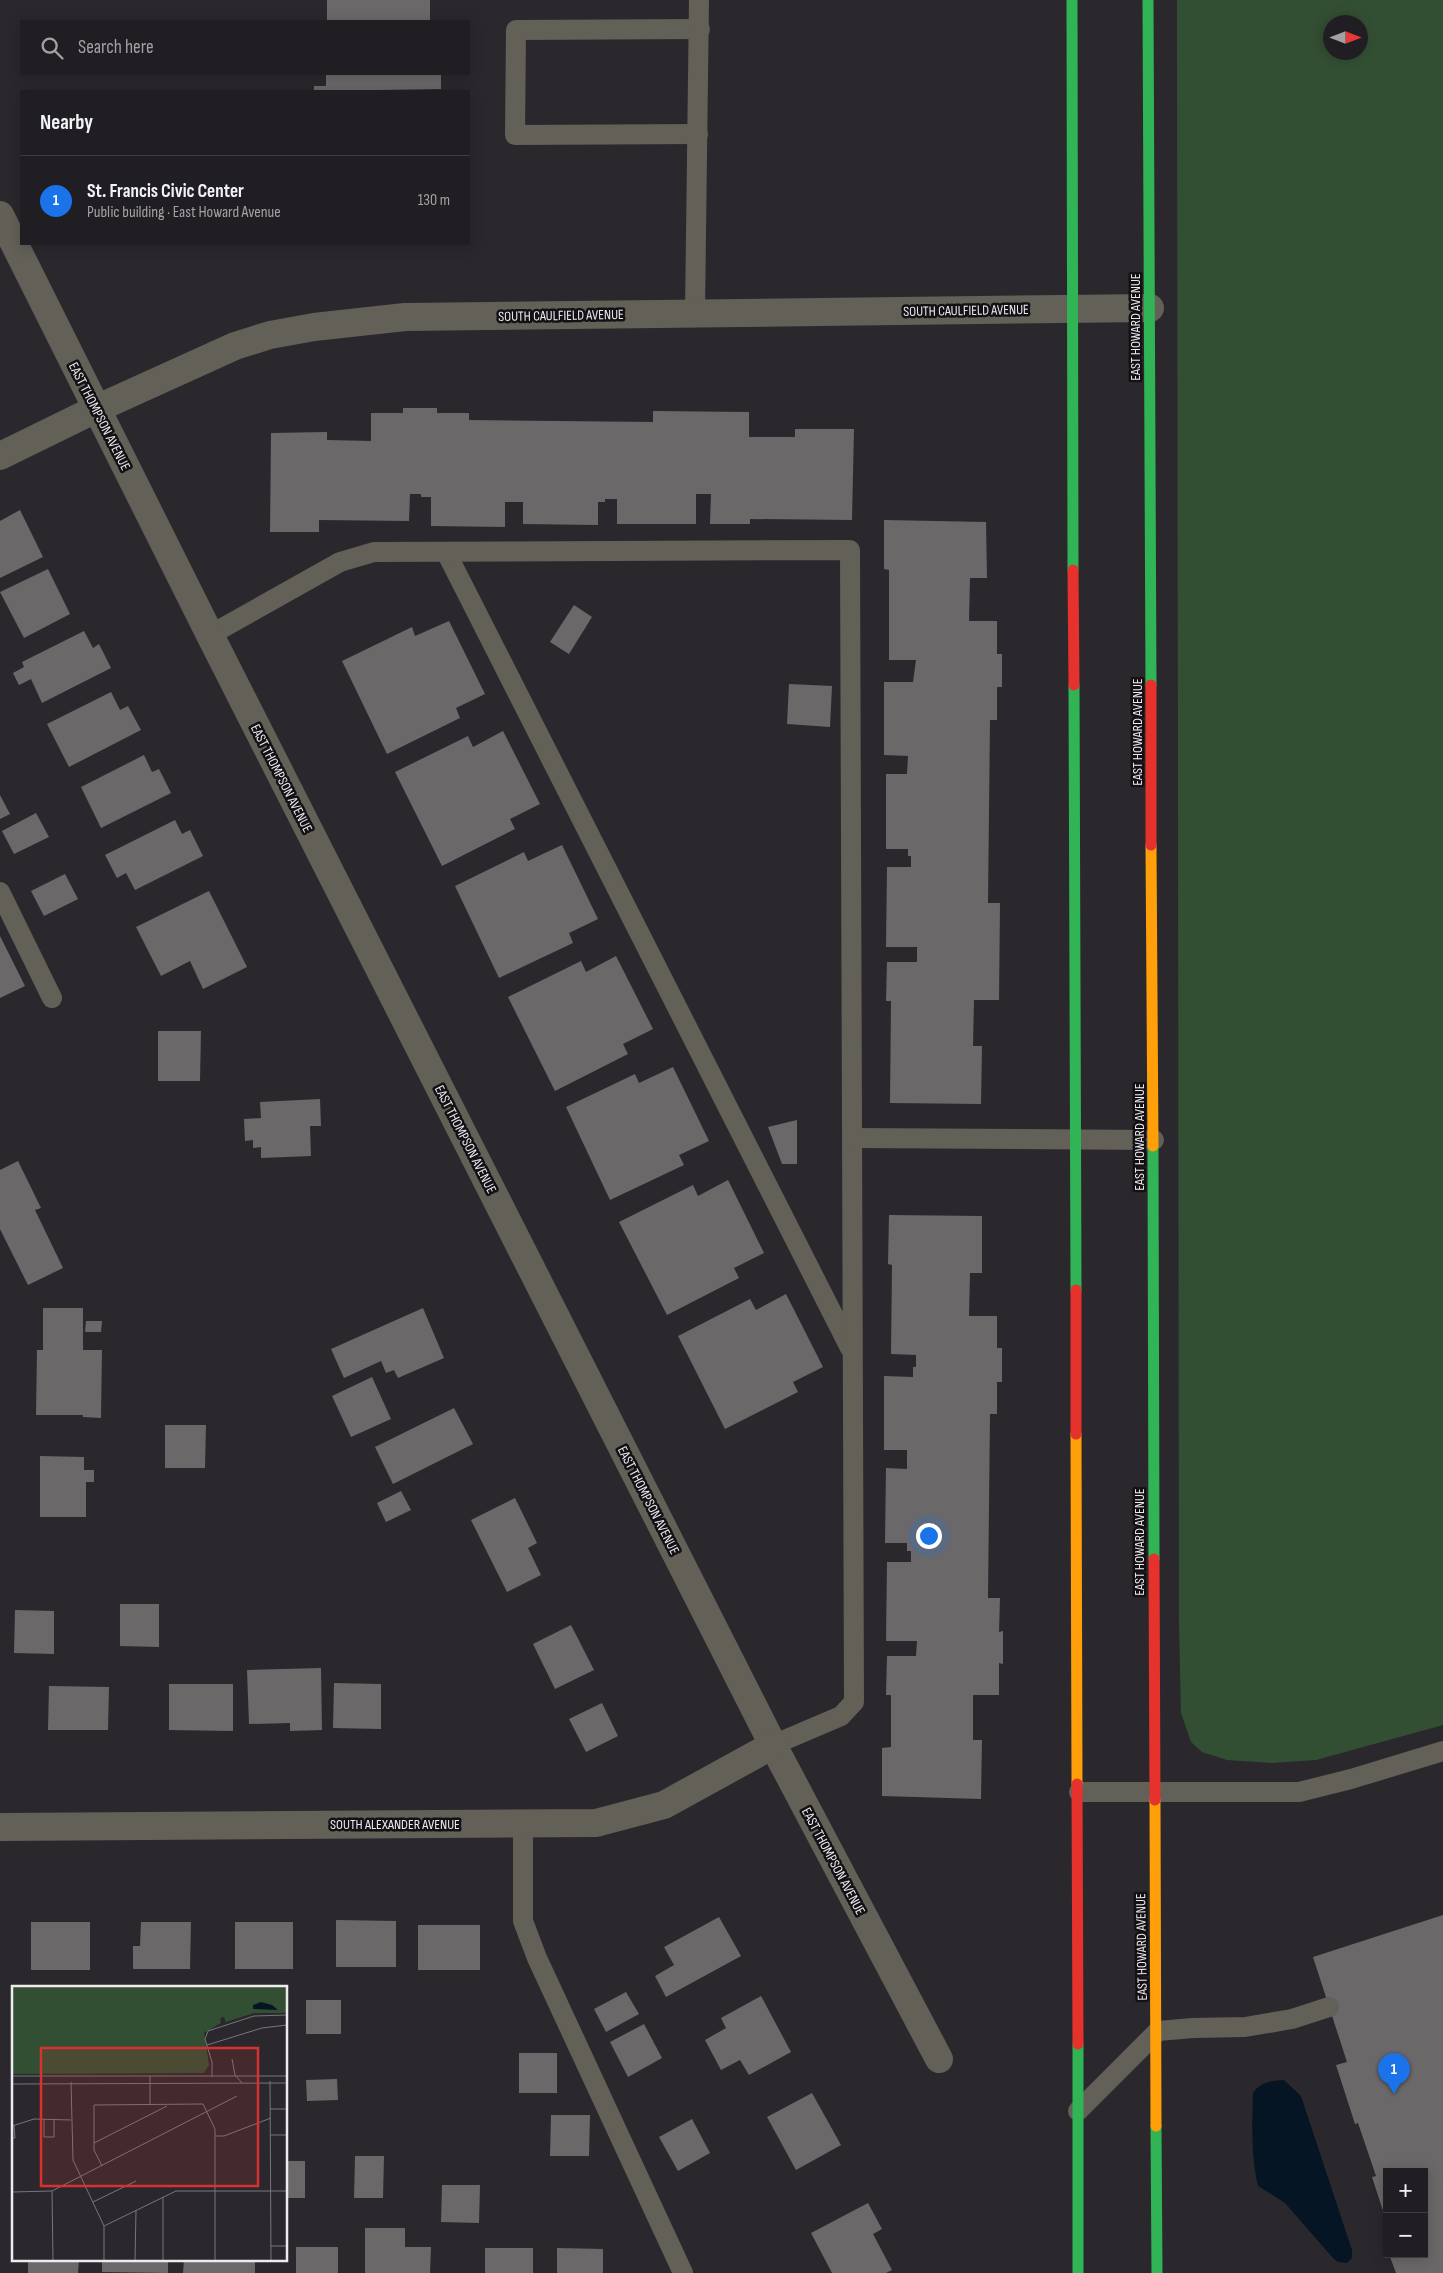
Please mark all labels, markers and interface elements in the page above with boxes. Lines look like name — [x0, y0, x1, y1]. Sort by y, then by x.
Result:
north arrow — [1323, 15, 1368, 60]
search box — [20, 20, 470, 75]
icon: search — [38, 34, 66, 62]
text: Search here — [78, 36, 154, 59]
text: Nearby — [40, 110, 93, 135]
text: St. Francis Civic Center — [87, 180, 244, 203]
text: 1 — [53, 191, 59, 210]
text: 130 m — [418, 191, 450, 210]
text: Public building · East Howard Avenue — [87, 203, 281, 222]
street label: EAST HOWARD AVENUE — [1127, 273, 1144, 381]
street label: SOUTH CAULFIELD AVENUE — [903, 301, 1029, 320]
street label: SOUTH CAULFIELD AVENUE — [498, 306, 624, 325]
street label: EAST THOMPSON AVENUE — [65, 359, 134, 473]
street label: EAST HOWARD AVENUE — [1129, 678, 1146, 786]
street label: EAST THOMPSON AVENUE — [247, 721, 316, 835]
street label: EAST THOMPSON AVENUE — [431, 1082, 500, 1196]
street label: EAST HOWARD AVENUE — [1131, 1083, 1148, 1191]
street label: EAST THOMPSON AVENUE — [614, 1443, 683, 1557]
street label: EAST HOWARD AVENUE — [1131, 1488, 1148, 1596]
your location — [916, 1523, 942, 1549]
street label: EAST THOMPSON AVENUE — [798, 1805, 869, 1918]
street label: SOUTH ALEXANDER AVENUE — [330, 1816, 460, 1833]
street label: EAST HOWARD AVENUE — [1132, 1893, 1151, 2001]
inset map — [12, 1986, 288, 2260]
pin: 1 — [1378, 2053, 1410, 2094]
map controls — [1383, 2168, 1428, 2258]
button: + — [1383, 2168, 1428, 2213]
button: − — [1383, 2213, 1428, 2258]

